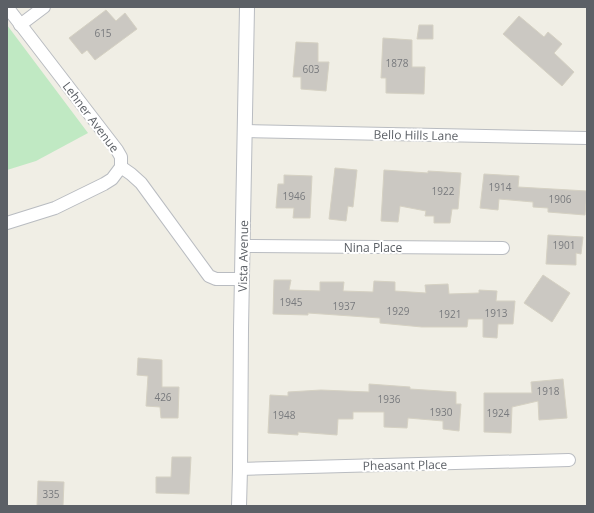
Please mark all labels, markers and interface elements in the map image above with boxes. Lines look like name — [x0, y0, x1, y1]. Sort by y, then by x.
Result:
house number: 615 — [94, 26, 112, 40]
house number: 1878 — [386, 56, 409, 70]
house number: 603 — [302, 62, 320, 76]
street label: Lehner Avenue — [59, 78, 123, 156]
street label: Bello Hills Lane — [374, 126, 459, 144]
house number: 1914 — [489, 180, 512, 194]
house number: 1922 — [432, 184, 455, 198]
house number: 1946 — [283, 189, 306, 203]
house number: 1906 — [549, 192, 572, 206]
street label: Vista Avenue — [234, 220, 252, 292]
house number: 1901 — [553, 238, 575, 252]
street label: Nina Place — [344, 239, 403, 256]
house number: 1945 — [280, 295, 303, 309]
house number: 1937 — [333, 299, 356, 313]
house number: 1929 — [387, 304, 410, 318]
house number: 1913 — [485, 306, 508, 320]
house number: 1921 — [439, 307, 461, 321]
house number: 1918 — [537, 384, 560, 398]
house number: 426 — [154, 390, 172, 404]
house number: 1936 — [378, 392, 401, 406]
house number: 1930 — [430, 405, 453, 419]
house number: 1924 — [487, 406, 510, 420]
house number: 1948 — [273, 408, 296, 422]
street label: Pheasant Place — [363, 456, 448, 474]
house number: 335 — [42, 487, 60, 501]

